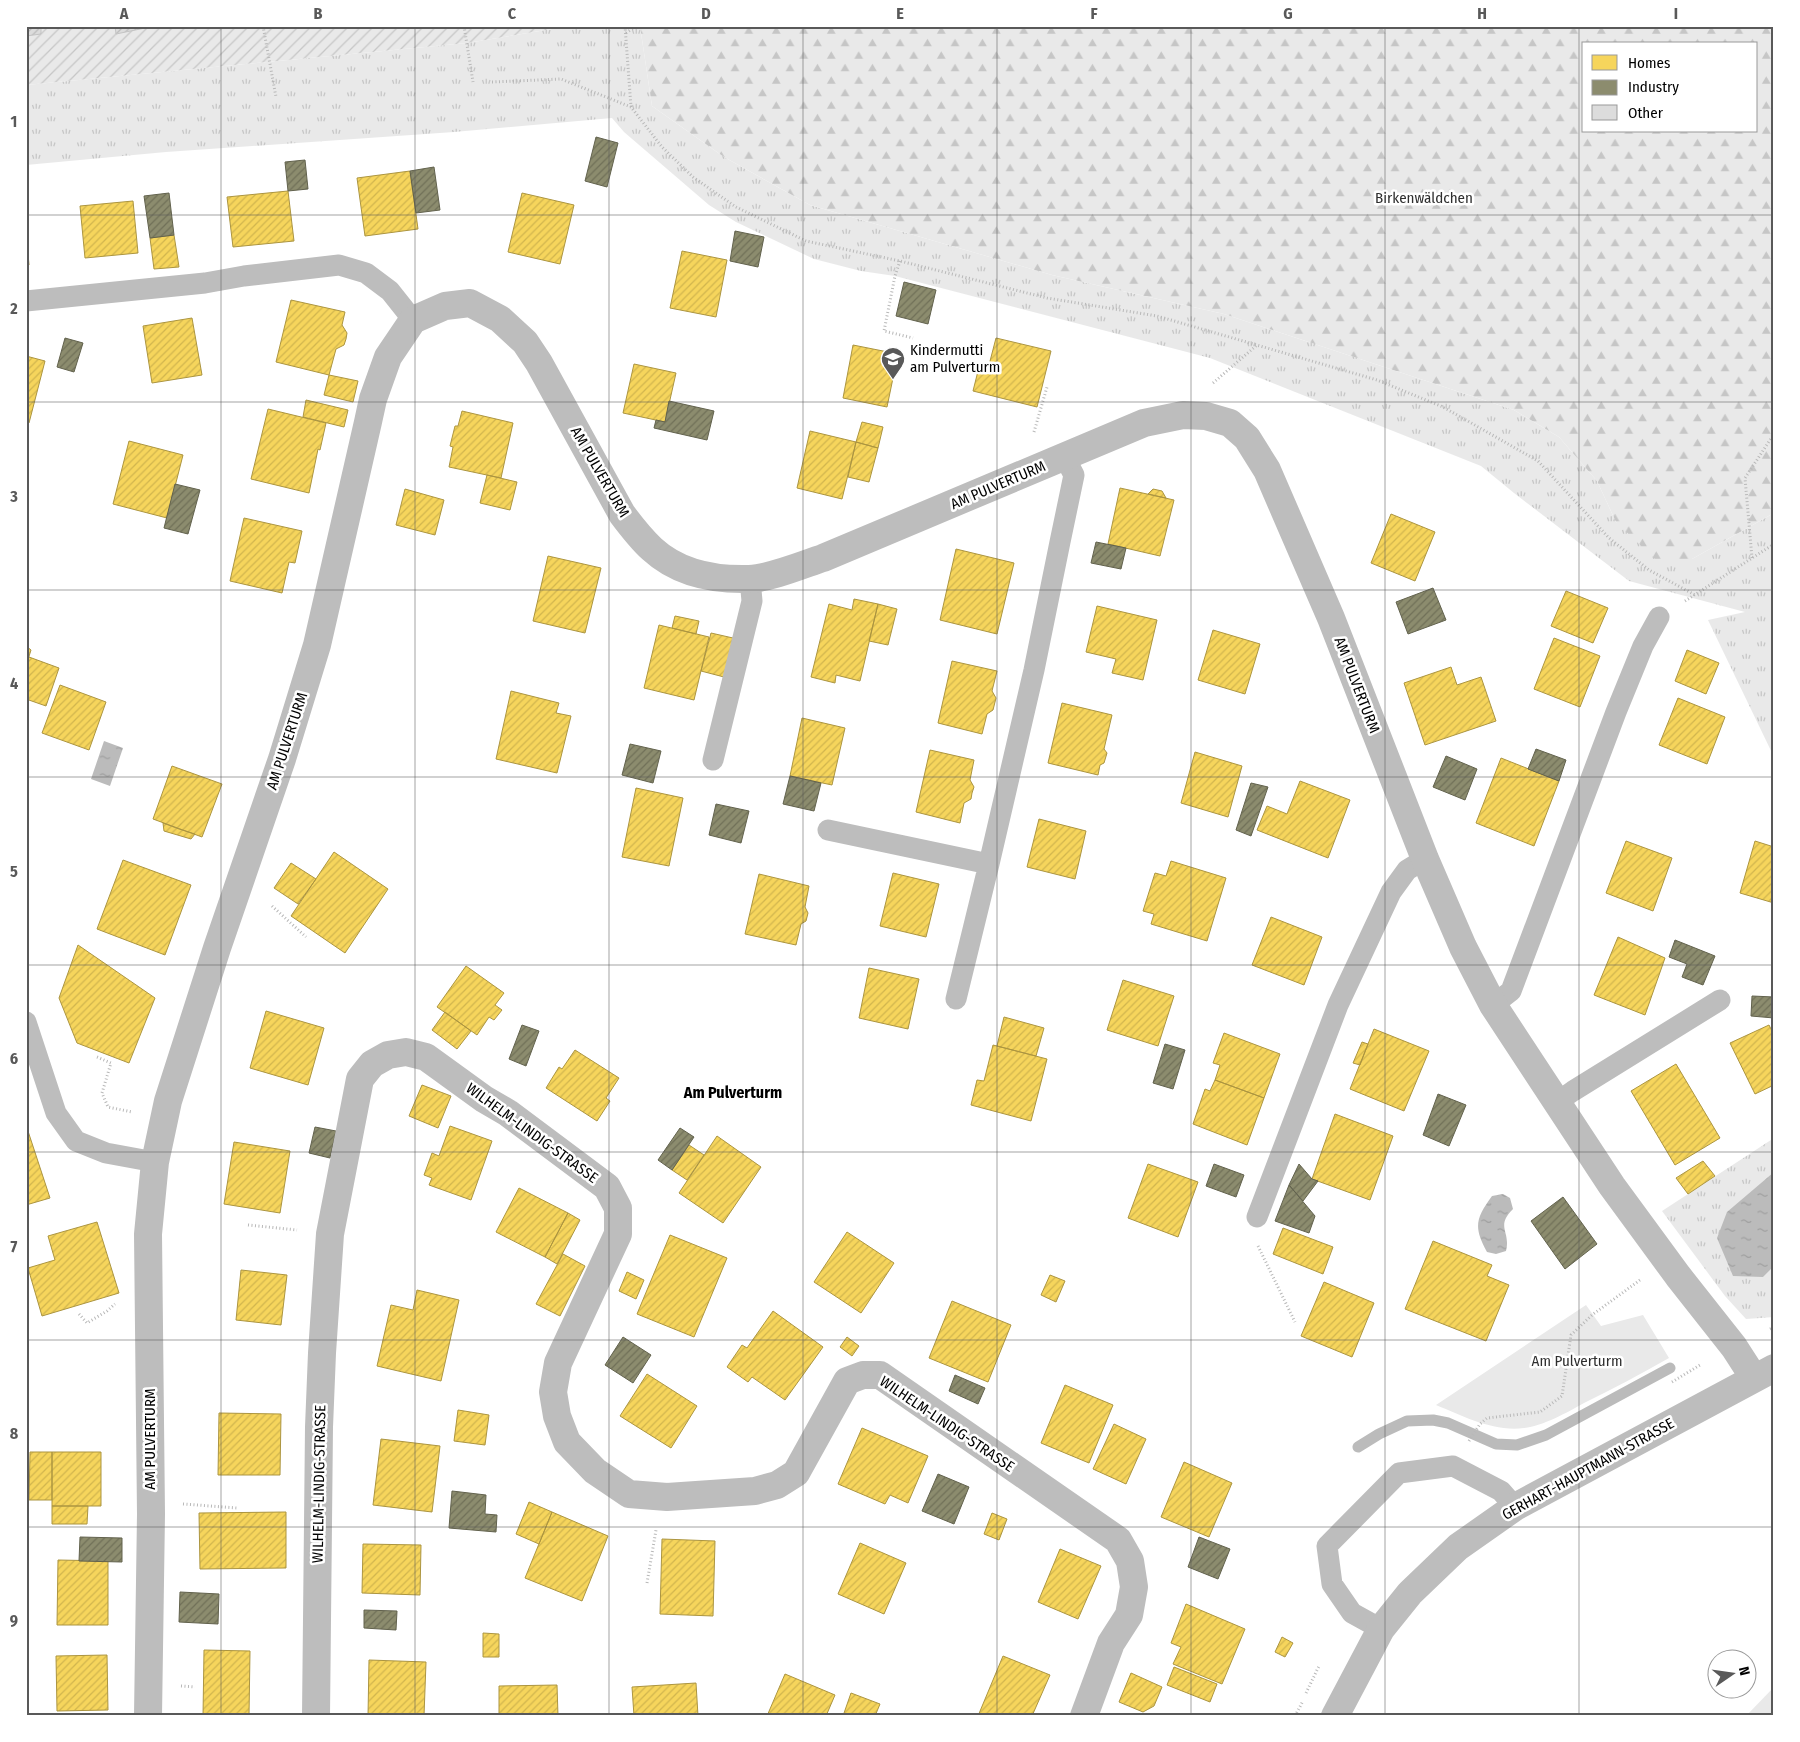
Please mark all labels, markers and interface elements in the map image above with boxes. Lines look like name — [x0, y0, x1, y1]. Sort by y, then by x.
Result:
text: A — [119, 4, 129, 23]
text: B — [314, 4, 323, 23]
text: C — [508, 4, 517, 23]
text: D — [701, 4, 711, 23]
text: E — [896, 4, 904, 23]
text: F — [1090, 4, 1098, 23]
text: G — [1283, 4, 1293, 23]
text: H — [1477, 4, 1487, 23]
text: I — [1674, 4, 1678, 23]
legend — [1582, 42, 1758, 132]
text: Homes — [1628, 54, 1670, 72]
text: Industry — [1628, 78, 1679, 96]
text: Other — [1628, 104, 1664, 122]
text: 1 — [11, 112, 17, 131]
park label: Birkenwäldchen — [1375, 189, 1473, 207]
text: 2 — [9, 299, 18, 318]
place label: Kindermutti am Pulverturm — [910, 341, 1000, 376]
school or university icon: Kindermutti am Pulverturm — [880, 346, 906, 380]
street label: AM PULVERTURM — [567, 424, 633, 520]
street label: AM PULVERTURM — [948, 457, 1048, 513]
text: 3 — [9, 487, 18, 506]
street label: AM PULVERTURM — [1330, 634, 1384, 736]
text: 4 — [10, 674, 18, 693]
street label: AM PULVERTURM — [263, 690, 311, 792]
text: 5 — [10, 862, 18, 881]
text: 6 — [10, 1049, 18, 1068]
street label: WILHELM-LINDIG-STRASSE — [463, 1079, 601, 1187]
district label: Am Pulverturm — [683, 1083, 782, 1102]
text: 7 — [11, 1237, 18, 1256]
park label: Am Pulverturm — [1532, 1352, 1622, 1370]
street label: WILHELM-LINDIG-STRASSE — [876, 1372, 1018, 1476]
street label: AM PULVERTURM — [141, 1388, 159, 1490]
street label: WILHELM-LINDIG-STRASSE — [309, 1405, 329, 1563]
street label: GERHART-HAUPTMANN-STRASSE — [1499, 1414, 1677, 1524]
text: 8 — [10, 1424, 19, 1443]
text: 9 — [10, 1611, 18, 1630]
north arrow — [1708, 1650, 1758, 1700]
text: N — [1735, 1665, 1753, 1677]

